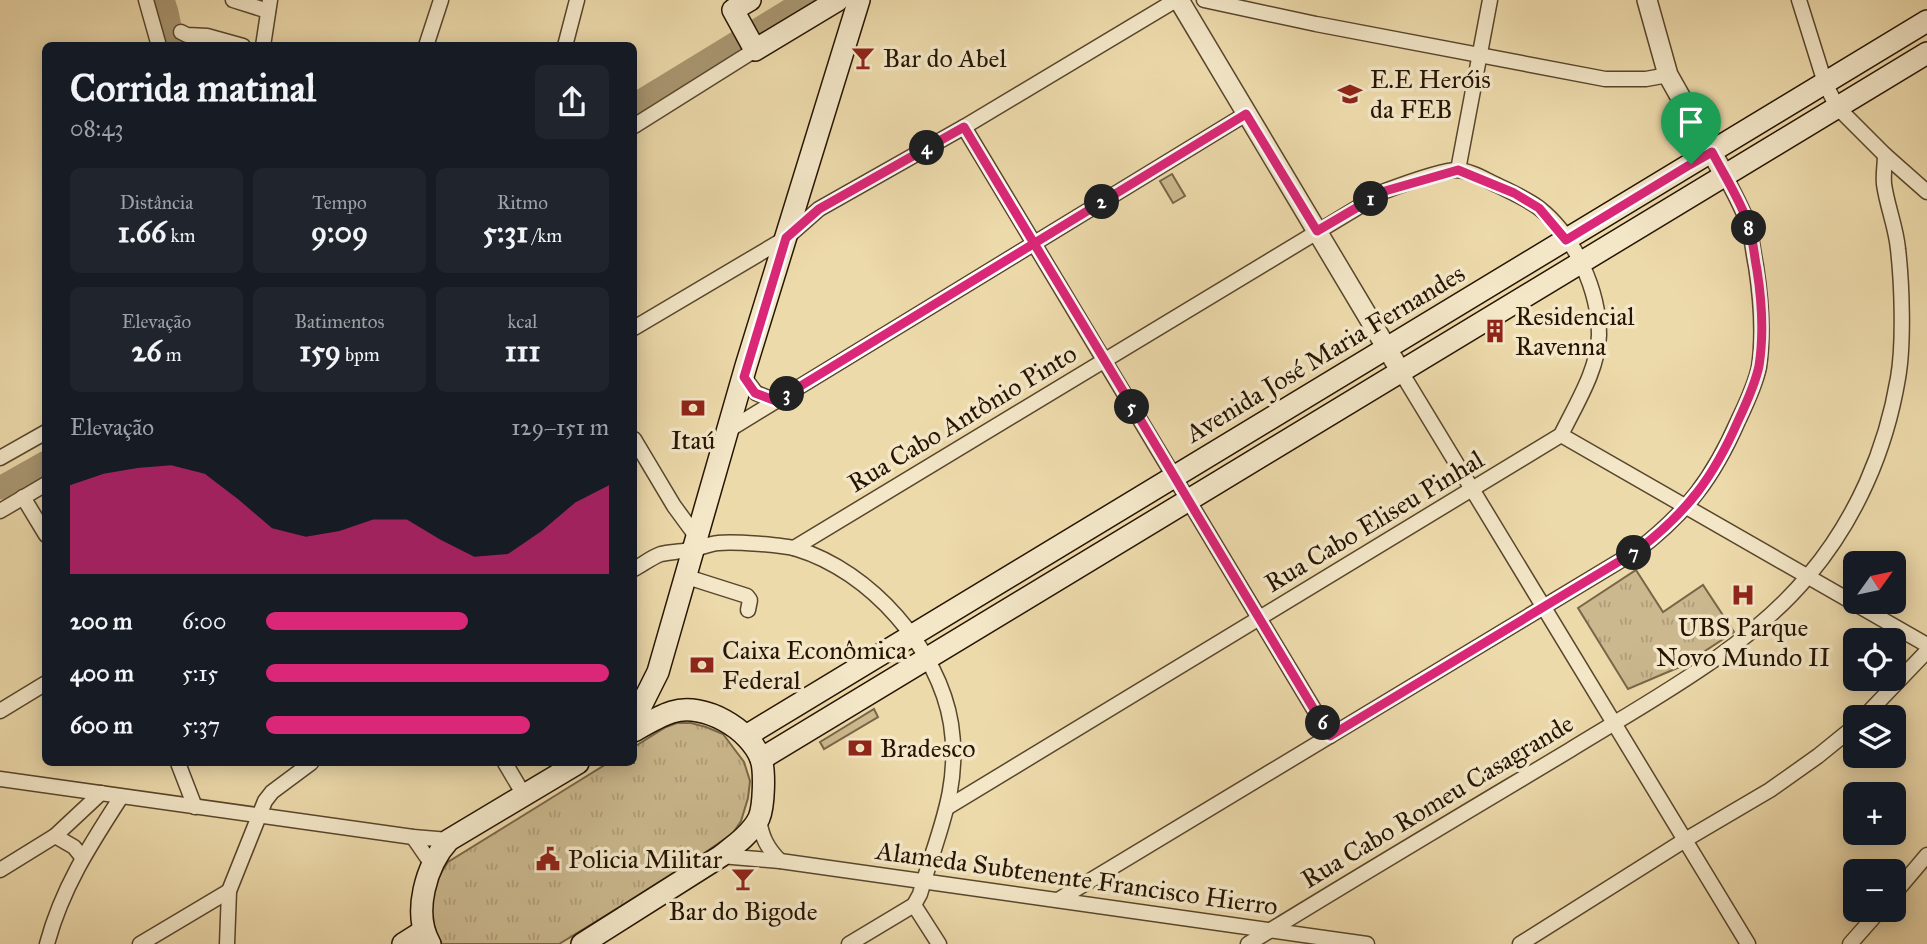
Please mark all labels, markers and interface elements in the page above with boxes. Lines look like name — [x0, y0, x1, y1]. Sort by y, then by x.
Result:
place label: Bar do Abel — [883, 42, 1006, 74]
bar icon: Bar do Abel — [849, 44, 877, 72]
place label: E.E Heróis da FEB — [1370, 63, 1491, 125]
text: Corrida matinal — [70, 65, 316, 111]
button: share — [535, 65, 609, 139]
school or university icon: E.E Heróis da FEB — [1336, 80, 1364, 108]
pin — [1661, 92, 1721, 164]
icon: arrive — [1672, 103, 1710, 141]
text: 08:43 — [70, 114, 123, 142]
pin: 4 — [909, 130, 944, 166]
text: 4 — [921, 136, 932, 159]
pin: 1 — [1354, 182, 1388, 216]
pin: 2 — [1084, 184, 1120, 220]
text: 1 — [1367, 187, 1374, 210]
text: 2 — [1097, 190, 1106, 213]
text: Distância — [120, 191, 193, 214]
text: Tempo — [312, 191, 367, 214]
text: Ritmo — [497, 191, 548, 214]
pin: 8 — [1732, 210, 1766, 246]
text: 1.66 — [118, 214, 166, 250]
text: 9:09 — [311, 214, 368, 250]
text: 5:31 — [483, 214, 528, 250]
text: 8 — [1743, 216, 1754, 239]
text: km — [166, 224, 195, 247]
text: /km — [528, 224, 562, 247]
street label: Avenida José Maria Fernandes — [1179, 257, 1470, 450]
place label: Residencial Ravenna — [1515, 300, 1635, 362]
text: Elevação — [122, 310, 191, 333]
text: Batimentos — [295, 310, 384, 333]
text: kcal — [508, 310, 537, 333]
building icon: Residencial Ravenna — [1481, 317, 1509, 345]
text: 26 — [131, 333, 162, 369]
text: 159 — [299, 333, 341, 369]
text: 111 — [505, 333, 540, 369]
street label: Rua Cabo Antônio Pinto — [842, 337, 1082, 499]
text: m — [162, 343, 182, 366]
text: bpm — [341, 343, 380, 366]
pin: 3 — [770, 376, 804, 412]
text: 3 — [783, 382, 790, 405]
pin: 5 — [1114, 390, 1150, 424]
bank icon: Itaú — [679, 394, 707, 422]
text: 5 — [1127, 395, 1136, 418]
text: Elevação — [70, 413, 154, 441]
text: 129–151 m — [511, 413, 609, 441]
place label: Itaú — [671, 424, 715, 456]
street label: Rua Cabo Eliseu Pinhal — [1259, 443, 1489, 599]
pin: 7 — [1616, 536, 1652, 570]
text: 7 — [1628, 541, 1639, 564]
north arrow — [1843, 551, 1906, 614]
map controls — [1843, 551, 1906, 922]
hospital icon: UBS Parque Novo Mundo II — [1729, 581, 1757, 609]
text: 200 m — [70, 607, 132, 635]
text: 6:00 — [182, 607, 226, 635]
place label: UBS Parque Novo Mundo II — [1656, 611, 1830, 673]
button: locate — [1843, 628, 1906, 691]
place label: Caixa Econômica Federal — [722, 634, 907, 696]
bank icon: Caixa Econômica Federal — [688, 651, 716, 679]
text: 400 m — [70, 659, 134, 687]
text: 5:15 — [182, 659, 218, 687]
button: layers — [1843, 705, 1906, 768]
pin: 6 — [1306, 706, 1340, 740]
street label: Rua Cabo Romeu Casagrande — [1295, 707, 1579, 895]
text: 600 m — [70, 711, 133, 739]
text: 5:37 — [182, 711, 220, 739]
text: 6 — [1318, 711, 1327, 734]
place label: Bradesco — [880, 732, 975, 764]
bank icon: Bradesco — [846, 734, 874, 762]
button: + — [1843, 782, 1906, 845]
street label: Alameda Subtenente Francisco Hierro — [873, 834, 1280, 922]
place label: Policia Militar — [568, 843, 722, 875]
public building icon: Policia Militar — [534, 845, 562, 873]
button: − — [1843, 859, 1906, 922]
bar icon: Bar do Bigode — [729, 865, 757, 893]
place label: Bar do Bigode — [668, 895, 818, 927]

